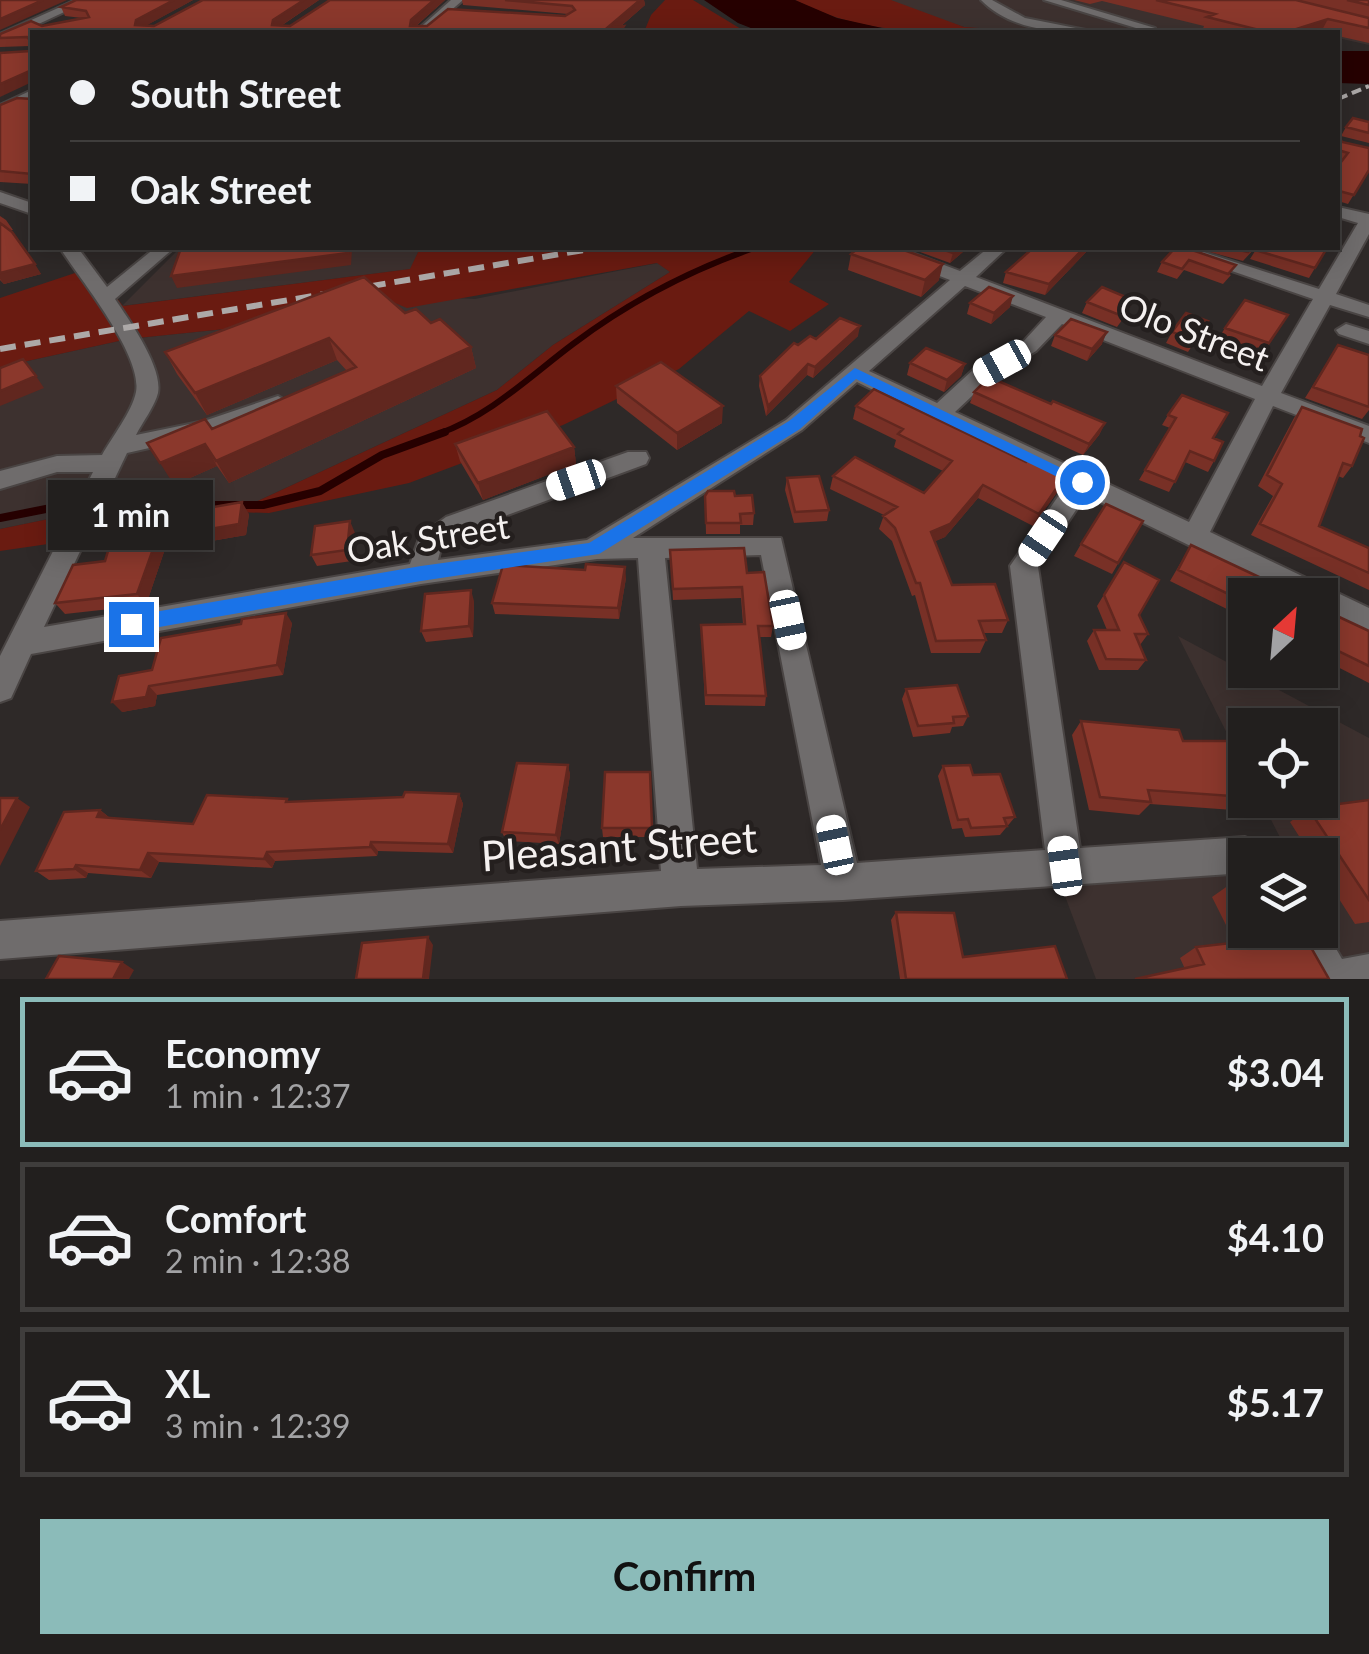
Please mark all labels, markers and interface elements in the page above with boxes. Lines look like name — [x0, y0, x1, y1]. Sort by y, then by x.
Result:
text: South Street — [130, 70, 341, 116]
text: Oak Street — [130, 166, 311, 212]
street label: Olo Street — [1114, 283, 1276, 379]
car — [968, 335, 1036, 391]
car — [543, 456, 609, 504]
route start — [1060, 460, 1105, 505]
callout: 1 min — [48, 479, 214, 549]
text: 1 min — [91, 495, 170, 534]
street label: Oak Street — [343, 503, 512, 571]
car — [1014, 505, 1072, 571]
north arrow — [1228, 578, 1338, 688]
map controls — [1228, 578, 1338, 948]
car — [767, 588, 809, 652]
route end — [109, 602, 154, 647]
button: locate — [1228, 708, 1338, 818]
street label: Pleasant Street — [479, 811, 759, 881]
car — [814, 813, 856, 877]
car — [1046, 834, 1084, 898]
button: layers — [1228, 838, 1338, 948]
icon: car — [45, 1027, 135, 1117]
text: Economy — [165, 1030, 320, 1076]
text: $3.04 — [1227, 1049, 1324, 1095]
text: 1 min · 12:37 — [165, 1076, 351, 1115]
icon: car — [45, 1192, 135, 1282]
text: Comfort — [165, 1195, 306, 1241]
text: $4.10 — [1227, 1214, 1324, 1260]
text: 2 min · 12:38 — [165, 1241, 351, 1280]
icon: car — [45, 1357, 135, 1447]
text: XL — [165, 1360, 210, 1406]
text: $5.17 — [1227, 1379, 1324, 1425]
text: 3 min · 12:39 — [165, 1406, 351, 1445]
button: Confirm — [40, 1519, 1329, 1634]

